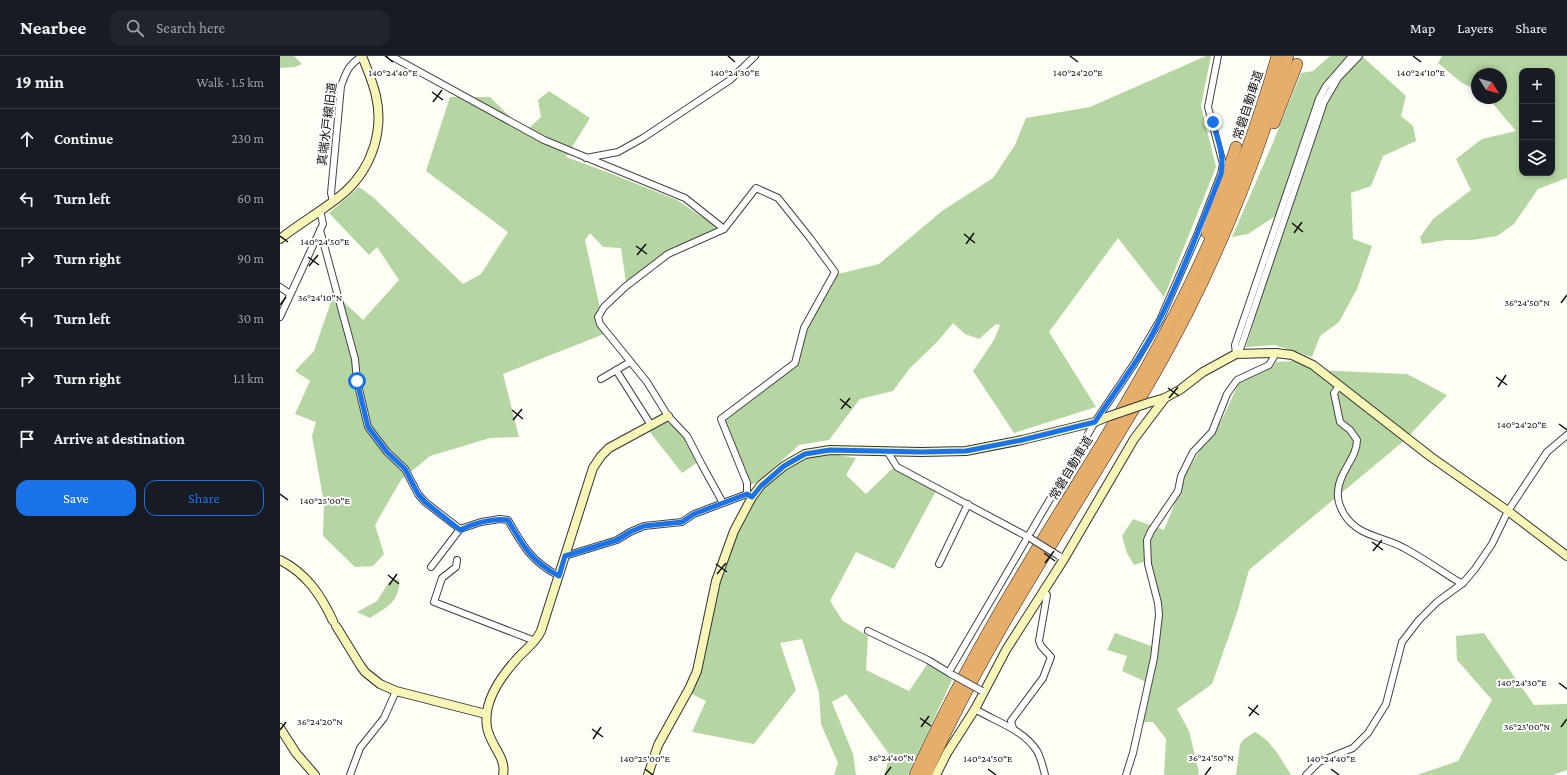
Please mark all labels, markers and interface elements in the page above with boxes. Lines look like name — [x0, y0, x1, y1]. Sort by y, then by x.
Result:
search box — [110, 10, 390, 46]
text: Nearbee — [20, 17, 86, 38]
icon: search — [124, 17, 146, 39]
text: Search here — [156, 20, 225, 36]
text: Map — [1410, 20, 1435, 36]
text: Layers — [1457, 20, 1494, 36]
text: Share — [1516, 20, 1547, 36]
text: 140°24'40"E — [368, 67, 418, 78]
text: 140°24'30"E — [710, 67, 760, 78]
text: 140°24'20"E — [1053, 67, 1103, 78]
text: 140°24'10"E — [1397, 67, 1446, 78]
north arrow — [1471, 68, 1507, 104]
map controls — [1519, 68, 1555, 176]
button: + — [1519, 68, 1555, 104]
street label: 常磐自動車道 — [1230, 69, 1266, 141]
text: 19 min — [16, 73, 64, 92]
text: Walk · 1.5 km — [196, 75, 264, 90]
street label: 真端水戸線旧道 — [315, 81, 339, 167]
button: − — [1519, 104, 1555, 140]
route end — [1204, 113, 1222, 131]
icon: ahead — [16, 128, 38, 150]
text: Continue — [54, 131, 113, 147]
text: 230 m — [231, 131, 264, 146]
button: layers — [1519, 140, 1555, 176]
icon: left — [16, 188, 38, 210]
text: Turn left — [54, 191, 110, 207]
text: 60 m — [237, 191, 264, 206]
text: 140°24'50"E — [301, 236, 350, 247]
icon: right — [16, 248, 38, 270]
text: Turn right — [54, 251, 121, 267]
text: 90 m — [237, 251, 264, 266]
text: 36°24'10"N — [298, 292, 343, 303]
text: 36°24'50"N — [1504, 297, 1550, 308]
icon: left — [16, 308, 38, 330]
text: Turn left — [54, 311, 110, 327]
text: 30 m — [238, 311, 264, 326]
icon: right — [16, 368, 38, 390]
text: Turn right — [54, 371, 121, 387]
text: 1.1 km — [233, 371, 264, 386]
route start — [348, 372, 366, 390]
text: 140°24'20"E — [1497, 419, 1547, 430]
icon: arrive — [16, 428, 38, 450]
text: Arrive at destination — [54, 431, 185, 447]
street label: 常磐自動車道 — [1046, 434, 1096, 502]
button: Save — [16, 480, 136, 516]
button: Share — [144, 480, 264, 516]
text: 140°25'00"E — [300, 495, 350, 506]
text: 140°24'30"E — [1497, 677, 1547, 688]
text: 36°24'20"N — [297, 716, 343, 727]
text: 36°25'00"N — [1504, 721, 1551, 732]
text: 36°24'40"N — [868, 752, 914, 763]
text: 36°24'50"N — [1188, 752, 1234, 763]
text: 140°25'00"E — [620, 753, 670, 764]
text: 140°24'50"E — [964, 753, 1013, 764]
text: 140°24'40"E — [1306, 753, 1356, 764]

